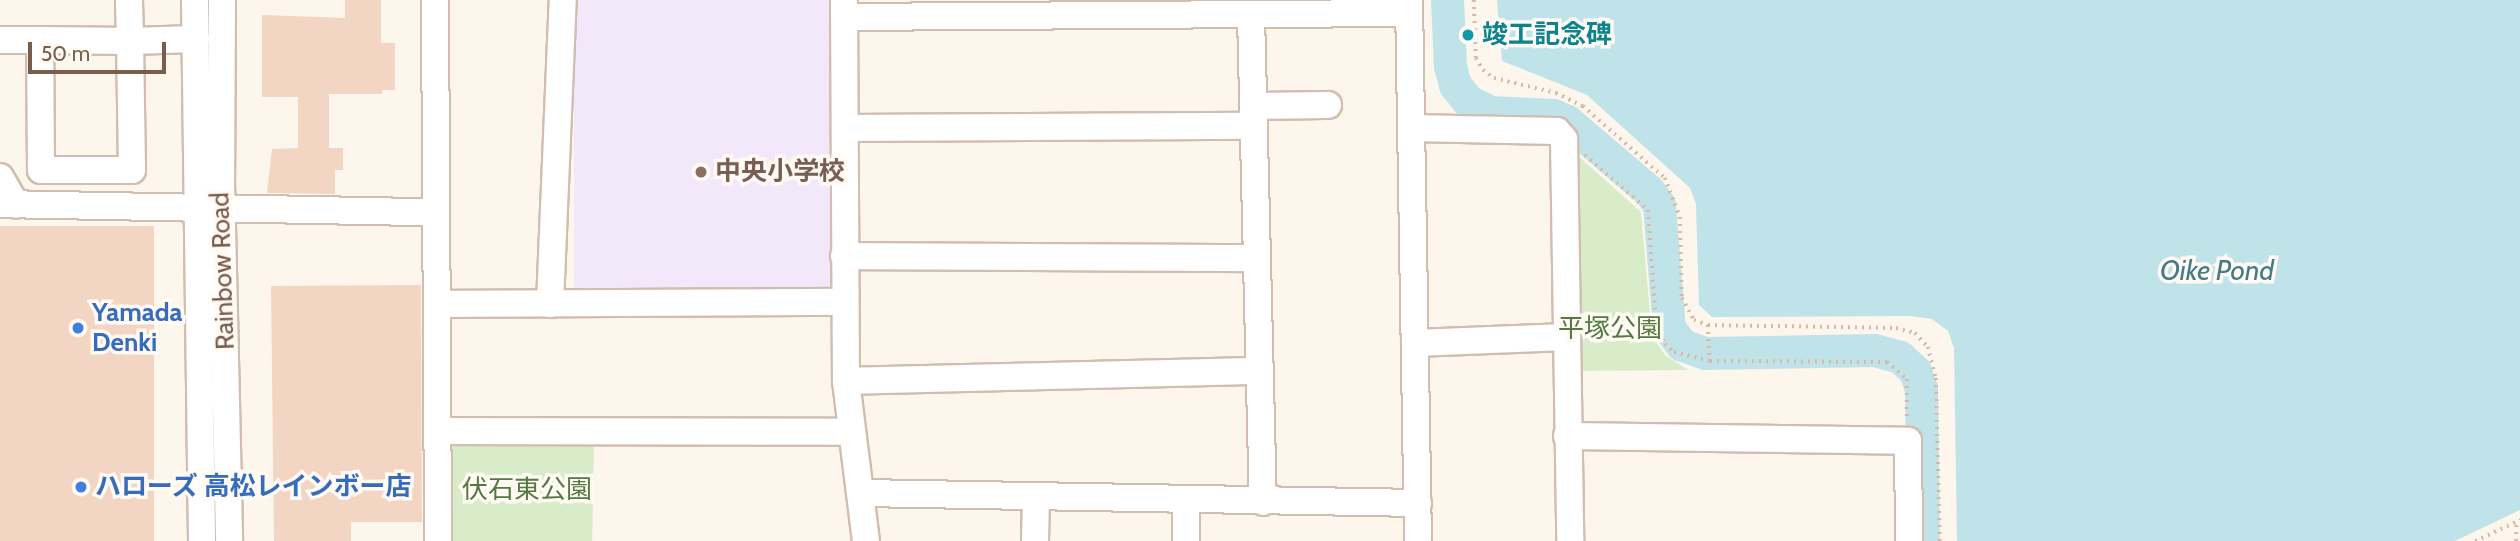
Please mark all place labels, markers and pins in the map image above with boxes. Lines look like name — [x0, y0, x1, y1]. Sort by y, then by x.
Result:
place label: 竣工記念碑 — [1482, 19, 1612, 51]
marker: 竣工記念碑 — [1460, 27, 1476, 43]
place label: 中央小学校 — [715, 156, 845, 188]
marker: 中央小学校 — [693, 164, 709, 180]
place label: Yamada Denki — [92, 297, 182, 358]
marker: Yamada Denki — [70, 320, 86, 336]
place label: ハローズ 高松レインボー店 — [95, 471, 413, 503]
marker: ハローズ 高松レインボー店 — [73, 479, 89, 495]

